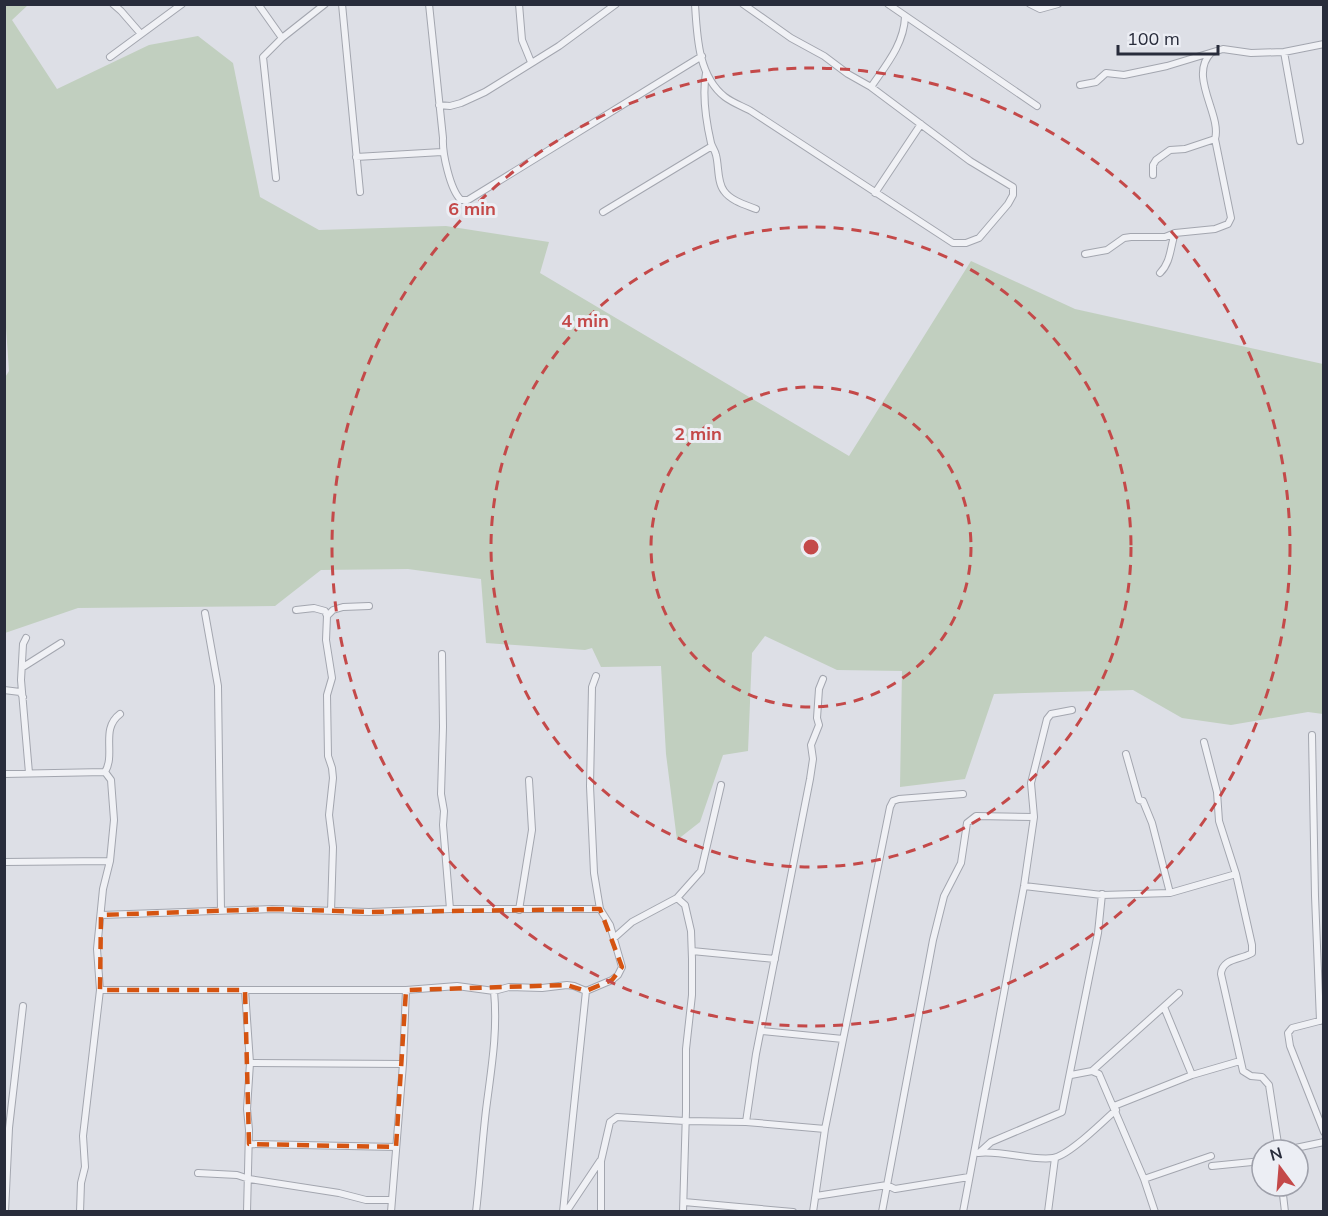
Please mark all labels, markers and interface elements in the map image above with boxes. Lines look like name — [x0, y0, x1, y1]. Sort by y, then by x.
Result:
scale bar — [1118, 18, 1218, 56]
text: 100 m — [1127, 27, 1180, 50]
text: 6 min — [448, 197, 496, 220]
text: 4 min — [561, 309, 609, 332]
text: 2 min — [674, 422, 722, 445]
centre of rings — [801, 537, 821, 557]
north arrow — [1250, 1138, 1310, 1198]
text: N — [1267, 1142, 1284, 1165]

